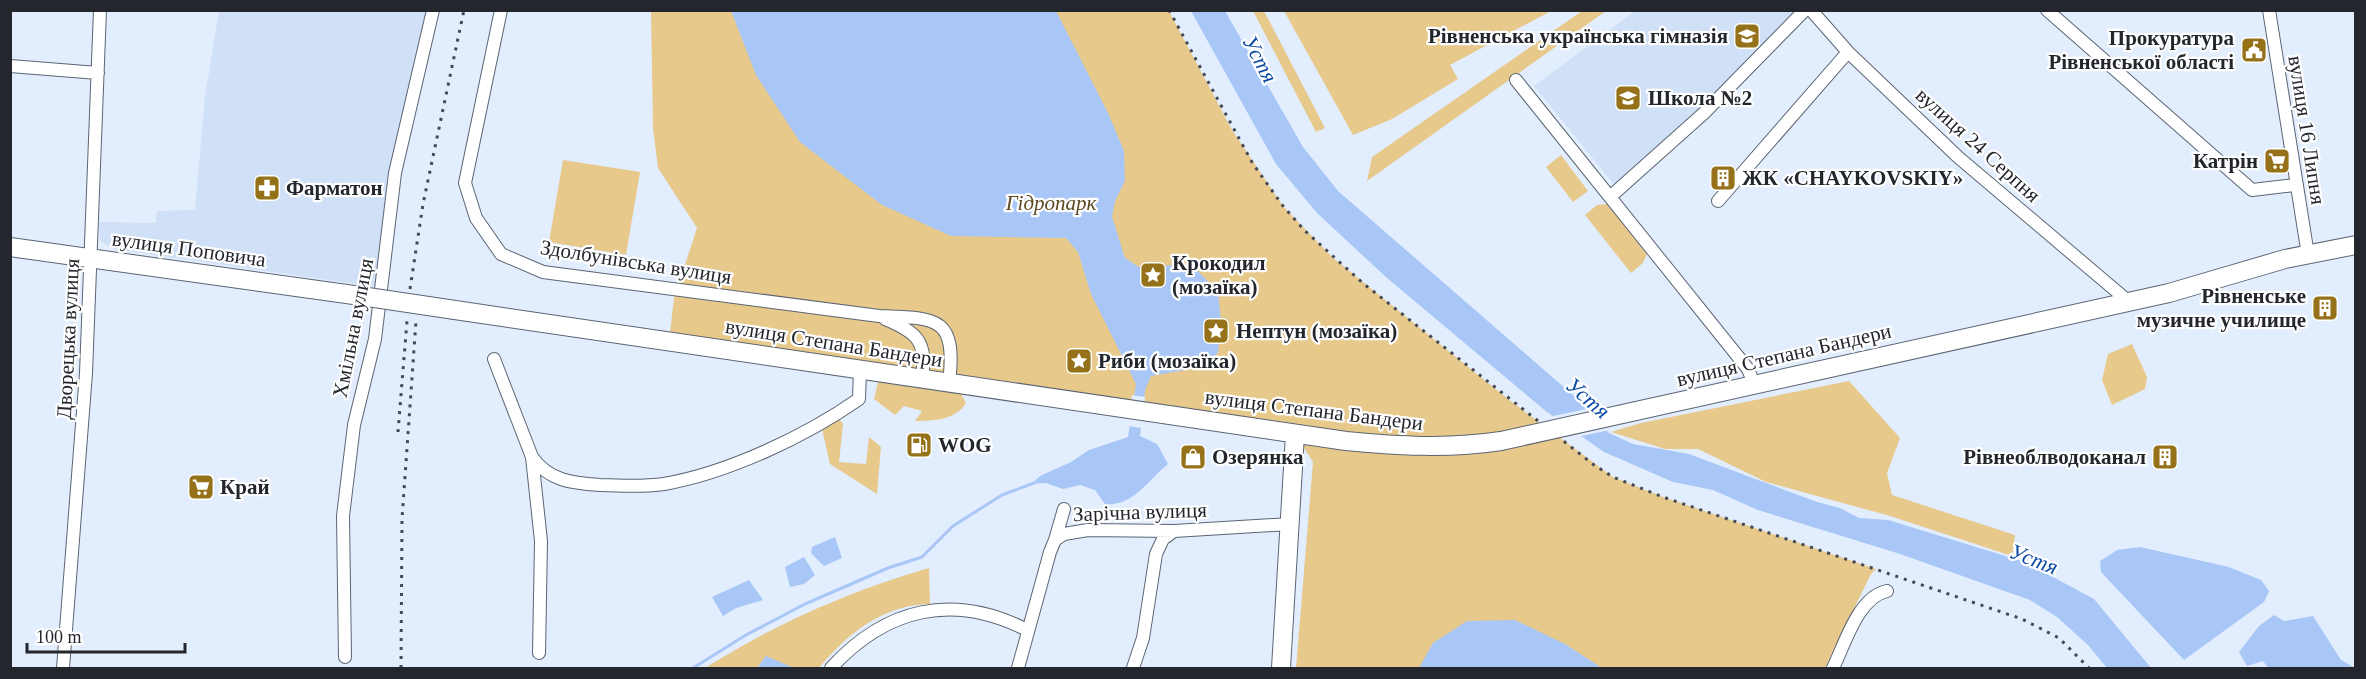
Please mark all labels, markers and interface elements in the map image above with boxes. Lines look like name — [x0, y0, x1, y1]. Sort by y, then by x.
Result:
school or university icon: Рівненська українська гімназія — [1732, 21, 1762, 51]
place label: Рівненська українська гімназія — [1428, 24, 1728, 48]
place label: Прокуратура Рівненської області — [2048, 26, 2234, 74]
water label: Устя — [1237, 31, 1283, 87]
public building icon: Прокуратура Рівненської області — [2239, 35, 2269, 65]
street label: вулиця 16 Липня — [2283, 54, 2331, 207]
school or university icon: Школа №2 — [1613, 83, 1643, 113]
street label: вулиця 24 Серпня — [1911, 83, 2045, 207]
place label: Школа №2 — [1648, 86, 1752, 110]
supermarket icon: Катрін — [2262, 146, 2292, 176]
place label: Катрін — [2193, 149, 2258, 173]
building icon: ЖК «CHAYKOVSKIY» — [1708, 163, 1738, 193]
place label: ЖК «CHAYKOVSKIY» — [1742, 166, 1963, 190]
pharmacy icon: Фарматон — [252, 173, 282, 203]
place label: Фарматон — [286, 176, 383, 200]
park label: Гідропарк — [1005, 191, 1097, 215]
street label: вулиця Поповича — [111, 226, 268, 272]
street label: Здолбунівська вулиця — [539, 235, 734, 289]
place label: Крокодил (мозаїка) — [1172, 251, 1266, 299]
street label: Хмільна вулиця — [328, 256, 378, 400]
street label: Дворецька вулиця — [52, 258, 84, 420]
place icon: Крокодил (мозаїка) — [1138, 260, 1168, 290]
place label: Рівненське музичне училище — [2137, 284, 2306, 332]
building icon: Рівненське музичне училище — [2310, 293, 2340, 323]
street label: вулиця Степана Бандери — [724, 314, 944, 372]
place icon: Нептун (мозаїка) — [1201, 316, 1231, 346]
place label: Нептун (мозаїка) — [1236, 319, 1397, 343]
street label: вулиця Степана Бандери — [1674, 319, 1894, 391]
place icon: Риби (мозаїка) — [1064, 346, 1094, 376]
place label: Риби (мозаїка) — [1098, 349, 1236, 373]
water label: Устя — [1561, 372, 1615, 424]
street label: вулиця Степана Бандери — [1204, 385, 1424, 435]
fuel station icon: WOG — [904, 430, 934, 460]
place label: WOG — [938, 433, 992, 457]
shop icon: Озерянка — [1178, 442, 1208, 472]
building icon: Рівнеоблводоканал — [2150, 442, 2180, 472]
place label: Озерянка — [1212, 445, 1304, 469]
place label: Рівнеоблводоканал — [1963, 445, 2146, 469]
supermarket icon: Край — [186, 472, 216, 502]
place label: Край — [220, 475, 270, 499]
street label: Зарічна вулиця — [1073, 498, 1208, 526]
water label: Устя — [2006, 538, 2062, 580]
scale bar — [27, 616, 184, 654]
text: 100 m — [36, 627, 82, 647]

